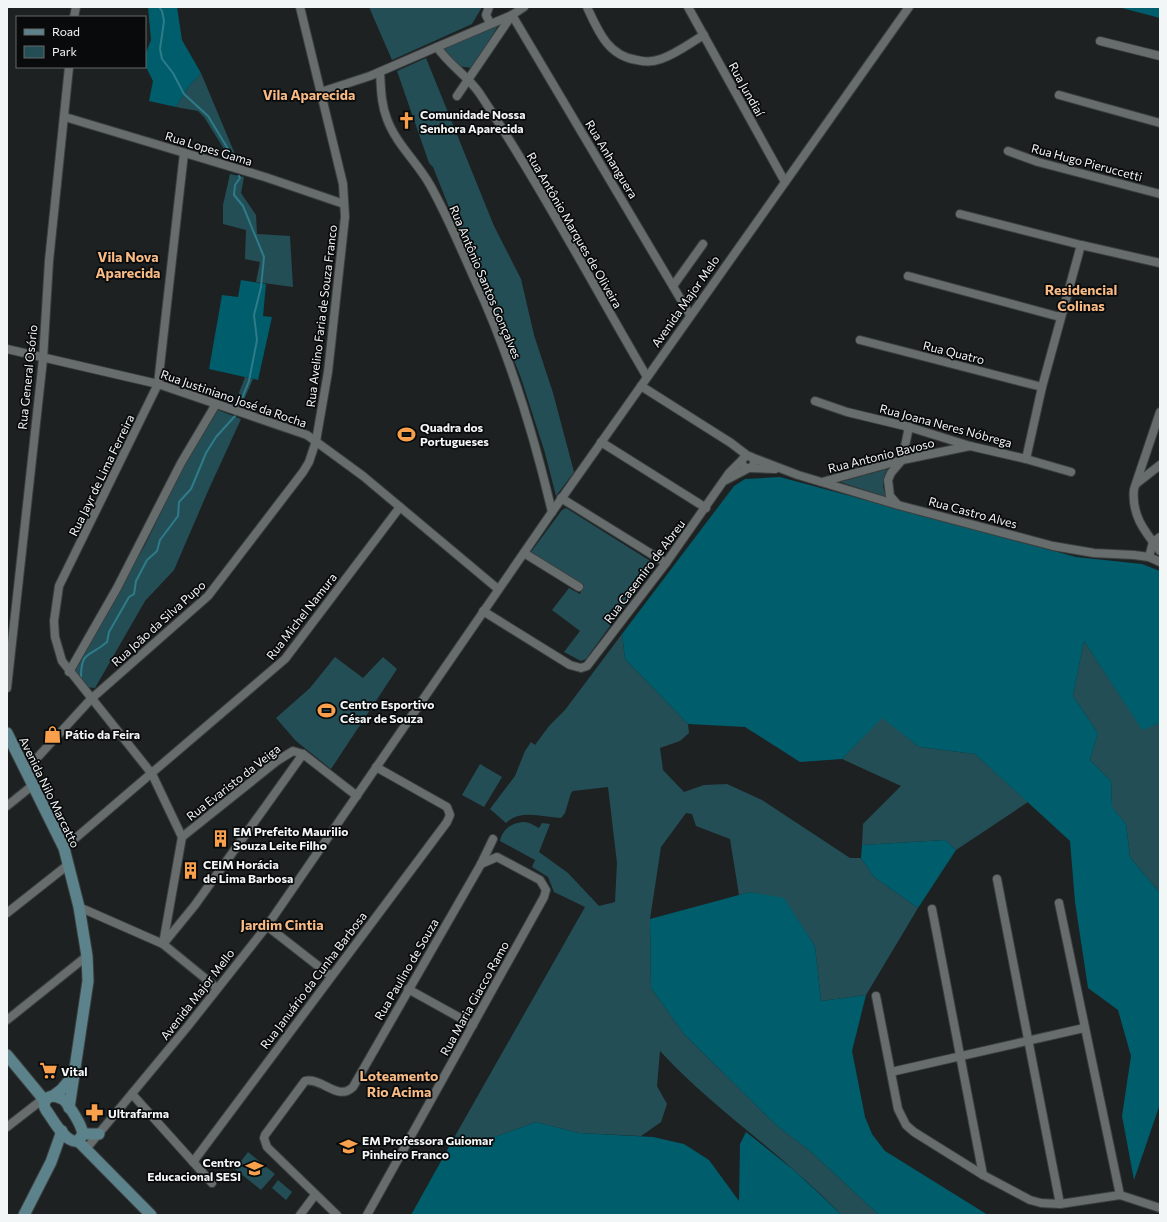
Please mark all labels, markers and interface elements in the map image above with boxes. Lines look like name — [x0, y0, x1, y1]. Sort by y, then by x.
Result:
legend — [16, 16, 146, 68]
text: Road — [52, 24, 80, 38]
text: Park — [52, 44, 78, 58]
street label: Rua Jundiaí — [726, 59, 768, 120]
district label: Vila Aparecida — [263, 86, 355, 103]
place label: Comunidade Nossa Senhora Aparecida — [420, 107, 525, 135]
church icon: Comunidade Nossa Senhora Aparecida — [397, 111, 417, 131]
street label: Rua Anhanguera — [583, 117, 641, 201]
street label: Rua Lopes Gama — [164, 128, 254, 168]
street label: Rua Hugo Pieruccetti — [1030, 140, 1144, 184]
street label: Rua Antônio Marques de Oliveira — [525, 150, 625, 310]
street label: Rua Antônio Santos Gonçalves — [447, 203, 525, 361]
street label: Rua Avelino Faria de Souza Franco — [303, 224, 339, 408]
district label: Vila Nova Aparecida — [96, 248, 160, 281]
street label: Avenida Major Melo — [648, 253, 722, 349]
district label: Residencial Colinas — [1045, 281, 1117, 314]
street label: Rua General Osório — [15, 324, 39, 430]
street label: Rua Quatro — [922, 338, 986, 366]
street label: Rua Justiniano José da Rocha — [159, 366, 309, 431]
street label: Rua Joana Neres Nóbrega — [878, 401, 1014, 450]
street label: Rua Jayr de Lima Ferreira — [65, 412, 137, 538]
place label: Quadra dos Portugueses — [420, 420, 489, 448]
sports icon: Quadra dos Portugueses — [397, 424, 417, 444]
street label: Rua Antonio Bavoso — [826, 435, 936, 475]
street label: Rua Castro Alves — [927, 493, 1019, 531]
street label: Rua Casemiro de Abreu — [601, 517, 687, 625]
street label: Rua Michel Namura — [263, 570, 339, 662]
street label: Rua João da Silva Pupo — [108, 577, 208, 670]
place label: Centro Esportivo César de Souza — [340, 697, 435, 725]
sports icon: Centro Esportivo César de Souza — [317, 701, 337, 721]
shop icon: Pátio da Feira — [42, 724, 62, 744]
place label: Pátio da Feira — [65, 727, 140, 741]
street label: Avenida Nilo Marcatto — [17, 734, 83, 850]
street label: Rua Evaristo da Veiga — [183, 741, 283, 823]
place label: EM Prefeito Maurilio Souza Leite Filho — [233, 824, 348, 852]
building icon: EM Prefeito Maurilio Souza Leite Filho — [210, 828, 230, 848]
place label: CEIM Horácia de Lima Barbosa — [203, 857, 293, 885]
building icon: CEIM Horácia de Lima Barbosa — [180, 861, 200, 881]
street label: Rua Januário da Cunha Barbosa — [257, 909, 370, 1052]
district label: Jardim Cintia — [240, 916, 324, 933]
street label: Rua Paulino de Souza — [371, 916, 441, 1022]
street label: Rua Maria Giacco Ramo — [437, 938, 511, 1058]
street label: Avenida Major Mello — [157, 946, 237, 1042]
supermarket icon: Vital — [38, 1061, 58, 1081]
place label: Vital — [61, 1064, 88, 1078]
district label: Loteamento Rio Acima — [360, 1067, 438, 1100]
pharmacy icon: Ultrafarma — [85, 1103, 105, 1123]
place label: Ultrafarma — [108, 1106, 169, 1120]
place label: EM Professora Guiomar Pinheiro Franco — [362, 1133, 493, 1161]
school or university icon: EM Professora Guiomar Pinheiro Franco — [339, 1137, 359, 1157]
place label: Centro Educacional SESI — [147, 1155, 241, 1183]
school or university icon: Centro Educacional SESI — [244, 1159, 264, 1179]

